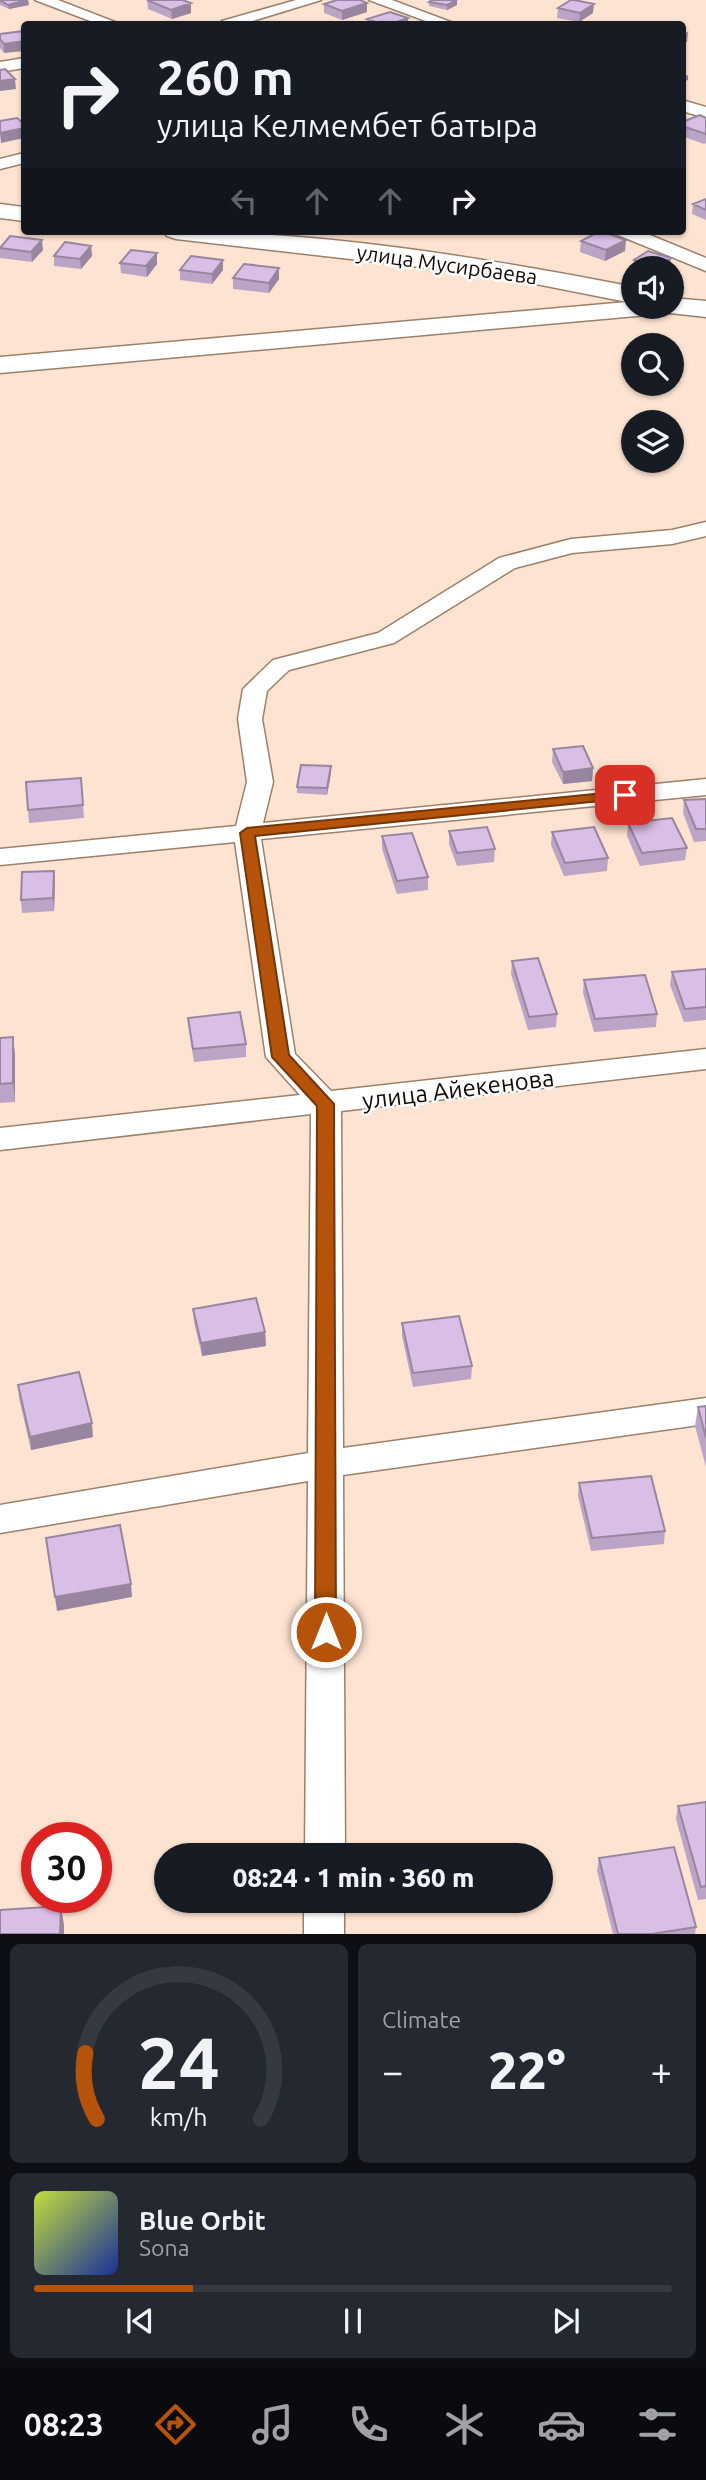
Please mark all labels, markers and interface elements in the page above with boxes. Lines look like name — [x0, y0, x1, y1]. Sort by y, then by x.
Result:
icon: right — [42, 49, 133, 140]
text: 260 m — [157, 49, 294, 104]
text: улица Келмембет батыра — [157, 107, 538, 143]
icon: left — [225, 182, 263, 220]
icon: ahead — [298, 182, 336, 220]
icon: ahead — [371, 182, 409, 220]
icon: right — [444, 182, 482, 220]
street label: улица Мусирбаева — [355, 239, 539, 289]
map controls — [621, 256, 684, 473]
button: sound — [621, 256, 684, 319]
button: search — [621, 333, 684, 396]
button: layers — [621, 410, 684, 473]
pin — [595, 765, 655, 825]
icon: arrive — [606, 776, 644, 814]
street label: улица Айекенова — [361, 1064, 555, 1114]
position arrow — [289, 1595, 363, 1669]
speed limit sign: 30 — [21, 1822, 112, 1913]
text: 08:24 · 1 min · 360 m — [233, 1863, 474, 1892]
text: Climate — [382, 2007, 461, 2032]
text: 24 — [138, 2022, 220, 2104]
text: 22° — [488, 2041, 566, 2099]
text: − — [382, 2050, 403, 2092]
text: + — [651, 2050, 672, 2092]
text: km/h — [150, 2103, 208, 2131]
text: Blue Orbit — [139, 2206, 266, 2235]
text: Sona — [139, 2235, 189, 2260]
icon: previous — [121, 2302, 159, 2340]
icon: pause — [334, 2302, 372, 2340]
icon: next — [547, 2302, 585, 2340]
icon: directions — [151, 2400, 200, 2449]
icon: music — [248, 2400, 297, 2449]
icon: phone — [344, 2400, 393, 2449]
icon: climate — [440, 2400, 489, 2449]
icon: car — [537, 2400, 586, 2449]
icon: filters — [633, 2400, 682, 2449]
text: 08:23 — [24, 2406, 104, 2442]

